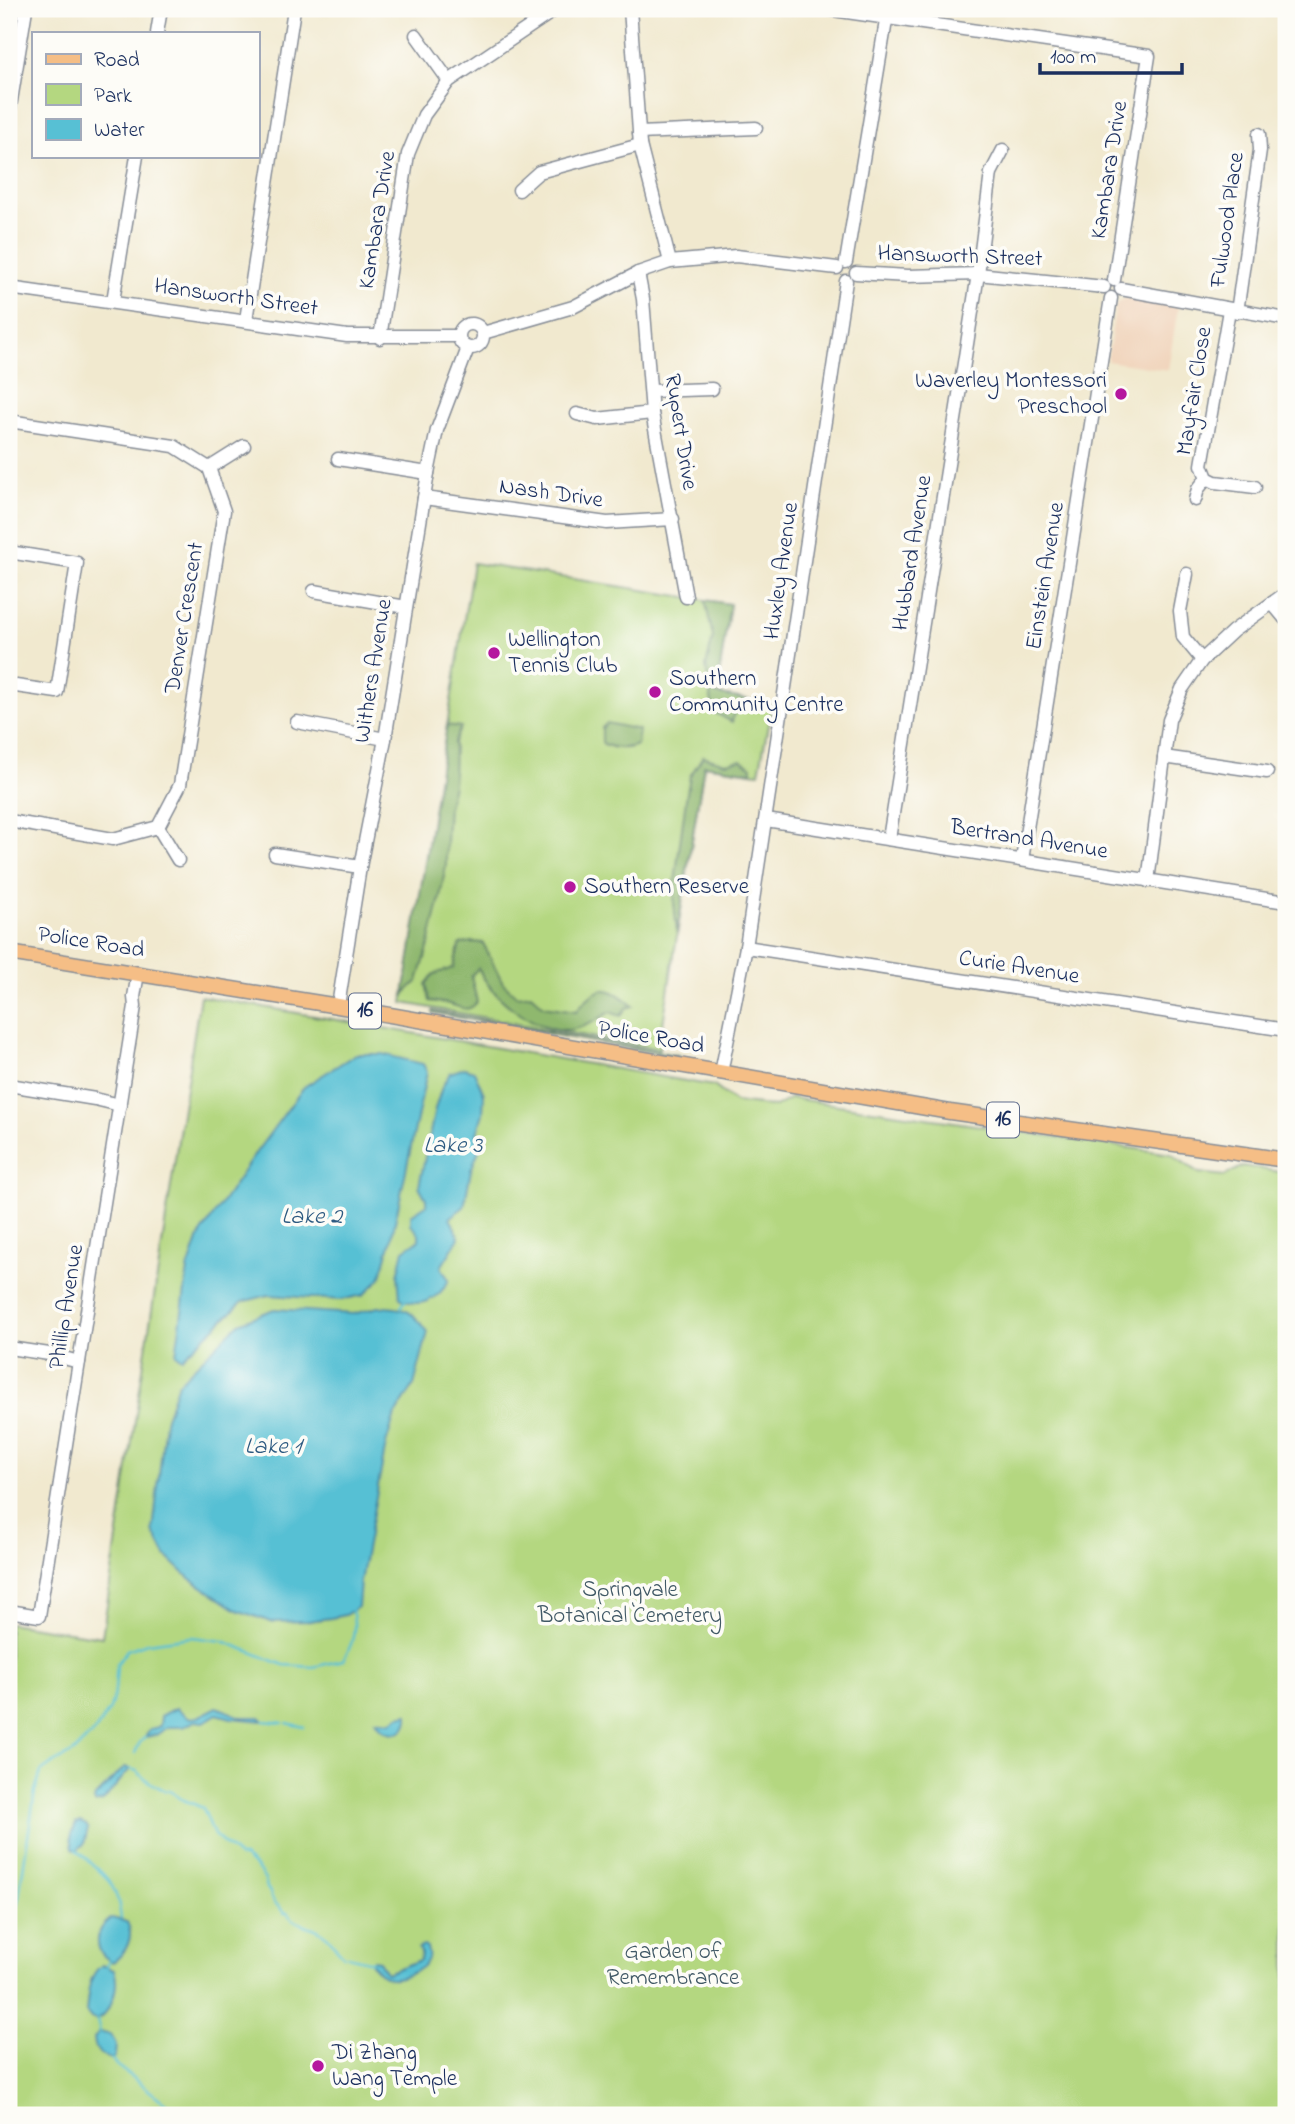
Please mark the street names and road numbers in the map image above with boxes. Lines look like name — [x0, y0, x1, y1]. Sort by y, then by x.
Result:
street label: Kambara Drive — [1083, 98, 1137, 241]
street label: Kambara Drive — [351, 148, 405, 291]
street label: Fulwood Place — [1202, 149, 1254, 291]
street label: Hansworth Street — [877, 238, 1043, 276]
street label: Hansworth Street — [152, 270, 320, 326]
street label: Mayfair Close — [1169, 324, 1224, 458]
street label: Rupert Drive — [655, 372, 706, 493]
street label: Nash Drive — [497, 470, 606, 518]
street label: Hubbard Avenue — [884, 472, 942, 633]
street label: Einstein Avenue — [1018, 499, 1074, 652]
street label: Huxley Avenue — [756, 500, 810, 642]
street label: Denver Crescent — [157, 540, 213, 697]
street label: Withers Avenue — [346, 596, 402, 745]
street label: Bertrand Avenue — [947, 811, 1111, 869]
street label: Police Road — [35, 918, 147, 968]
street label: Curie Avenue — [956, 942, 1082, 994]
road number: 16 — [349, 993, 381, 1028]
street label: Police Road — [595, 1012, 707, 1064]
road number: 16 — [987, 1102, 1019, 1138]
street label: Phillip Avenue — [41, 1242, 93, 1372]

